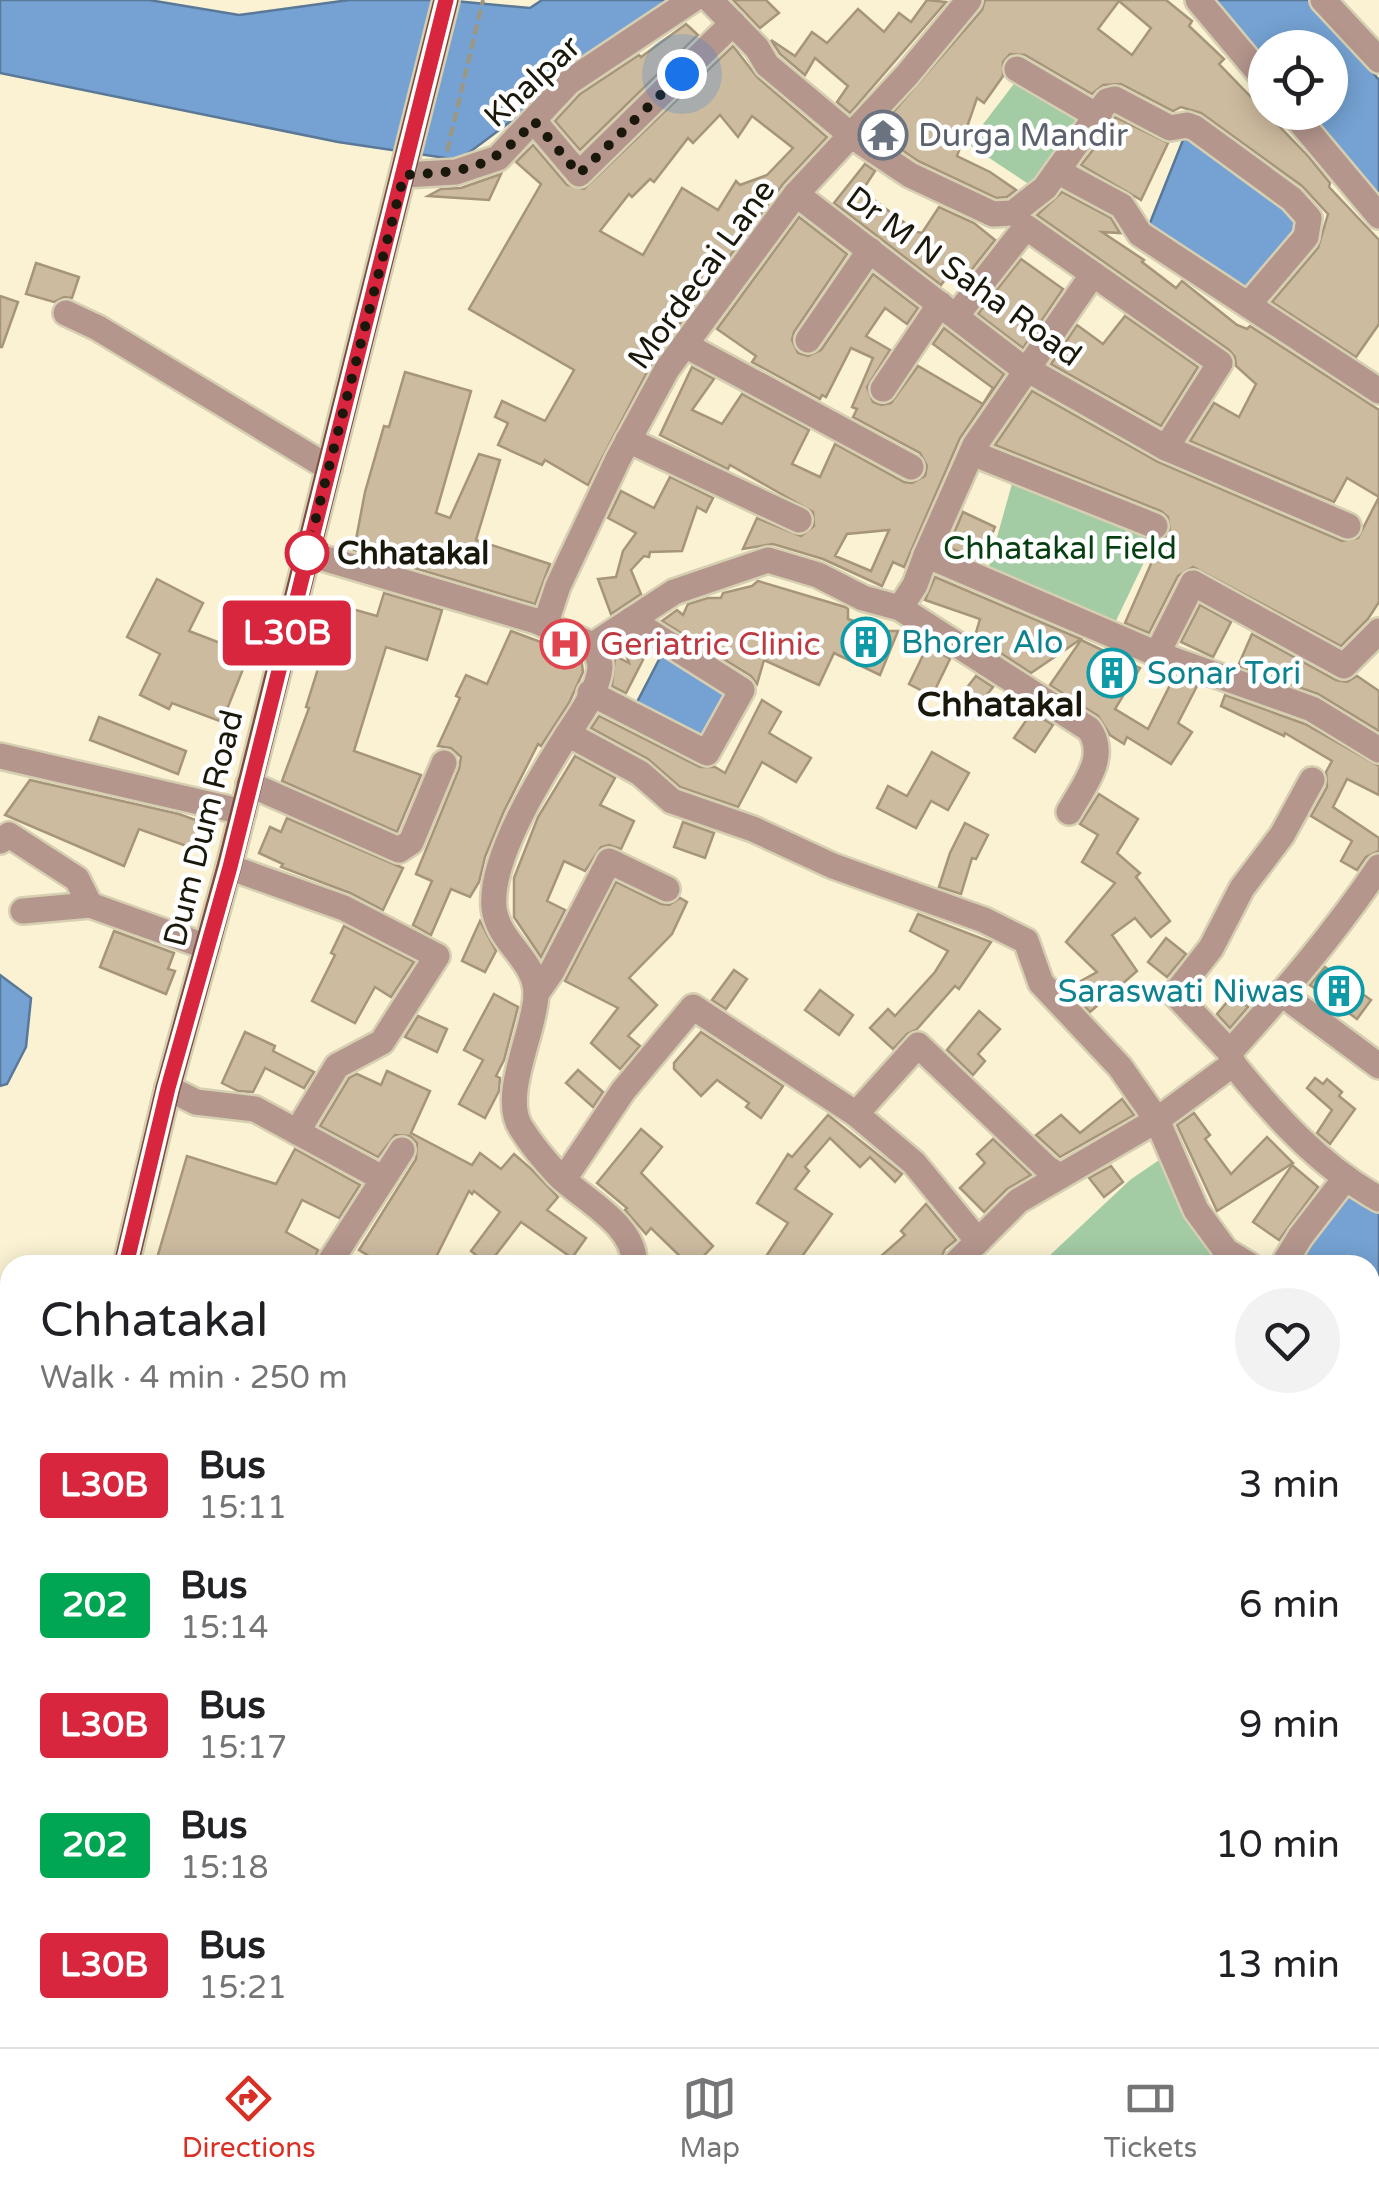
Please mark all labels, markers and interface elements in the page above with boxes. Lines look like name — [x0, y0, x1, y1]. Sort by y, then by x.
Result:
street label: Khalpar — [477, 27, 589, 136]
map controls — [1248, 30, 1348, 130]
button: locate — [1248, 30, 1348, 130]
your location — [657, 49, 707, 99]
temple icon: Durga Mandir — [857, 109, 909, 161]
place label: Durga Mandir — [918, 117, 1129, 155]
street label: Mordecai Lane — [620, 172, 783, 377]
street label: Dr M N Saha Road — [838, 179, 1088, 375]
park label: Chhatakal Field — [943, 530, 1177, 568]
marker: Chhatakal — [286, 532, 328, 574]
place label: Chhatakal — [337, 535, 489, 573]
line badge: L30B — [217, 600, 357, 666]
text: L30B — [243, 612, 331, 654]
building icon: Bhorer Alo — [840, 616, 892, 668]
hospital icon: Geriatric Clinic — [539, 618, 591, 670]
place label: Bhorer Alo — [901, 624, 1063, 662]
place label: Geriatric Clinic — [600, 626, 821, 664]
building icon: Sonar Tori — [1086, 647, 1138, 699]
place label: Sonar Tori — [1147, 655, 1301, 693]
district label: Chhatakal — [917, 684, 1083, 726]
street label: Dum Dum Road — [156, 706, 252, 950]
building icon: Saraswati Niwas — [1313, 965, 1365, 1017]
place label: Saraswati Niwas — [1058, 973, 1304, 1011]
button: heart — [1235, 1288, 1340, 1393]
text: Chhatakal — [40, 1292, 268, 1350]
text: Walk · 4 min · 250 m — [40, 1359, 348, 1397]
text: Bus — [198, 1443, 266, 1489]
text: 3 min — [1239, 1462, 1340, 1508]
text: L30B — [60, 1464, 148, 1506]
text: 15:11 — [198, 1489, 287, 1527]
text: Bus — [180, 1563, 247, 1609]
text: 6 min — [1239, 1582, 1340, 1628]
text: 202 — [62, 1584, 128, 1626]
text: 15:14 — [180, 1609, 269, 1647]
text: Bus — [198, 1683, 266, 1729]
text: 9 min — [1239, 1702, 1340, 1748]
text: L30B — [60, 1704, 148, 1746]
text: 15:17 — [198, 1729, 287, 1767]
text: Bus — [180, 1803, 247, 1849]
text: 10 min — [1215, 1822, 1340, 1868]
text: 202 — [62, 1824, 128, 1866]
text: 15:18 — [180, 1849, 269, 1887]
text: Bus — [198, 1923, 266, 1969]
text: 13 min — [1215, 1942, 1340, 1988]
text: L30B — [60, 1944, 148, 1986]
text: 15:21 — [198, 1969, 287, 2007]
tab: Directions — [182, 2071, 316, 2165]
tab: Map — [679, 2071, 740, 2165]
tab: Tickets — [1104, 2071, 1197, 2165]

